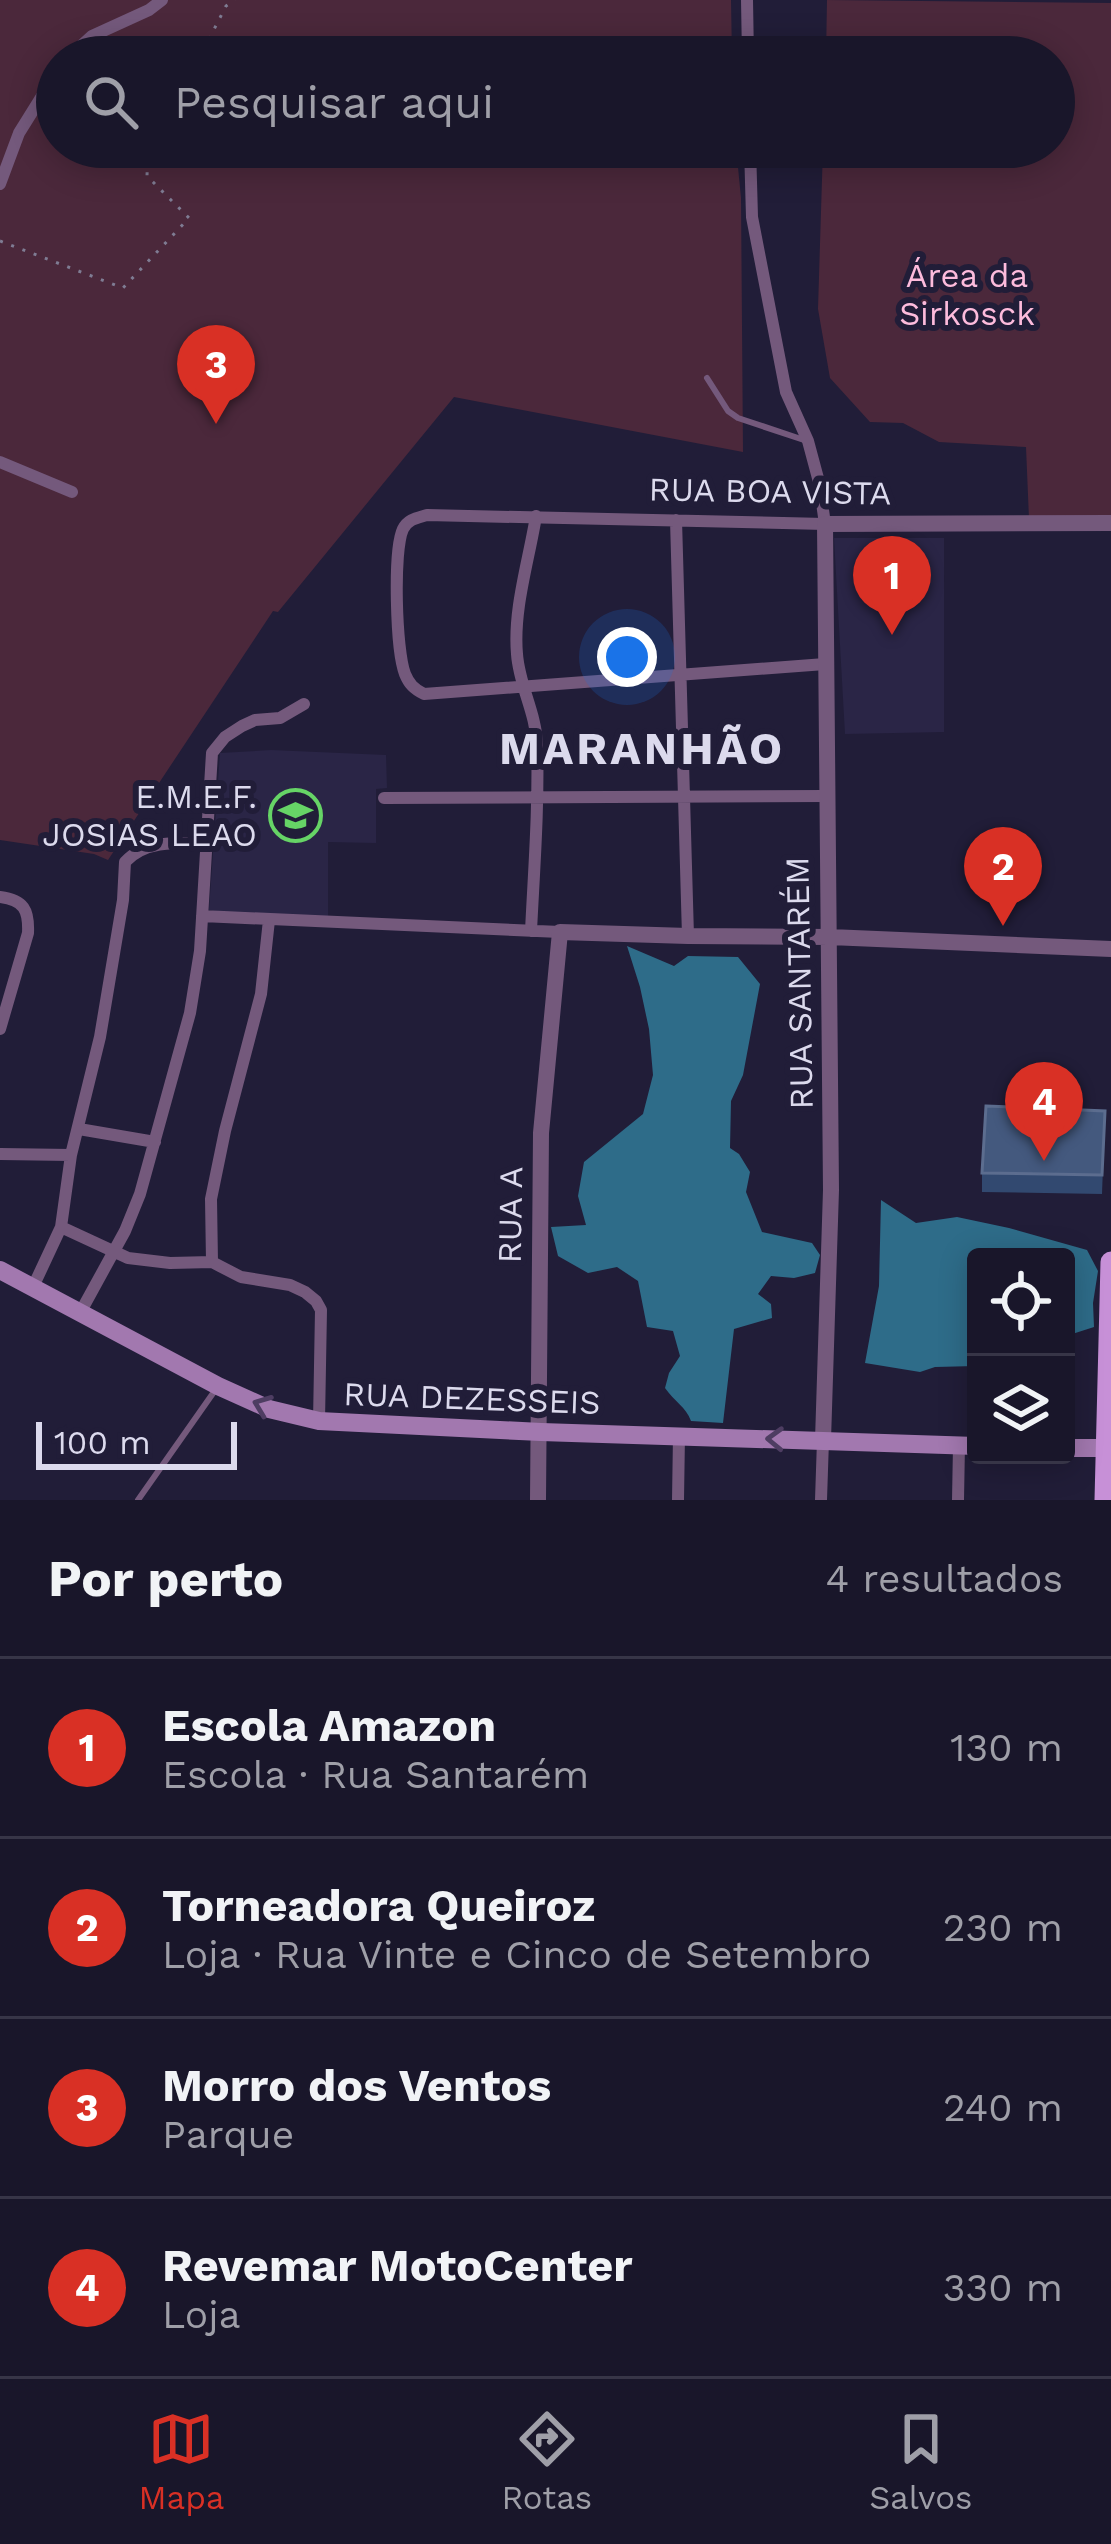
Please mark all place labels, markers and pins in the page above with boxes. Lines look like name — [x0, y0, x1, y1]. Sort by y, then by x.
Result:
pin: 3 — [177, 325, 255, 424]
pin: 1 — [853, 536, 931, 635]
place label: E.M.E.F. JOSIAS LEAO — [42, 777, 257, 854]
school or university icon: E.M.E.F. JOSIAS LEAO — [268, 787, 324, 843]
pin: 2 — [964, 827, 1042, 926]
pin: 4 — [1005, 1062, 1083, 1161]

